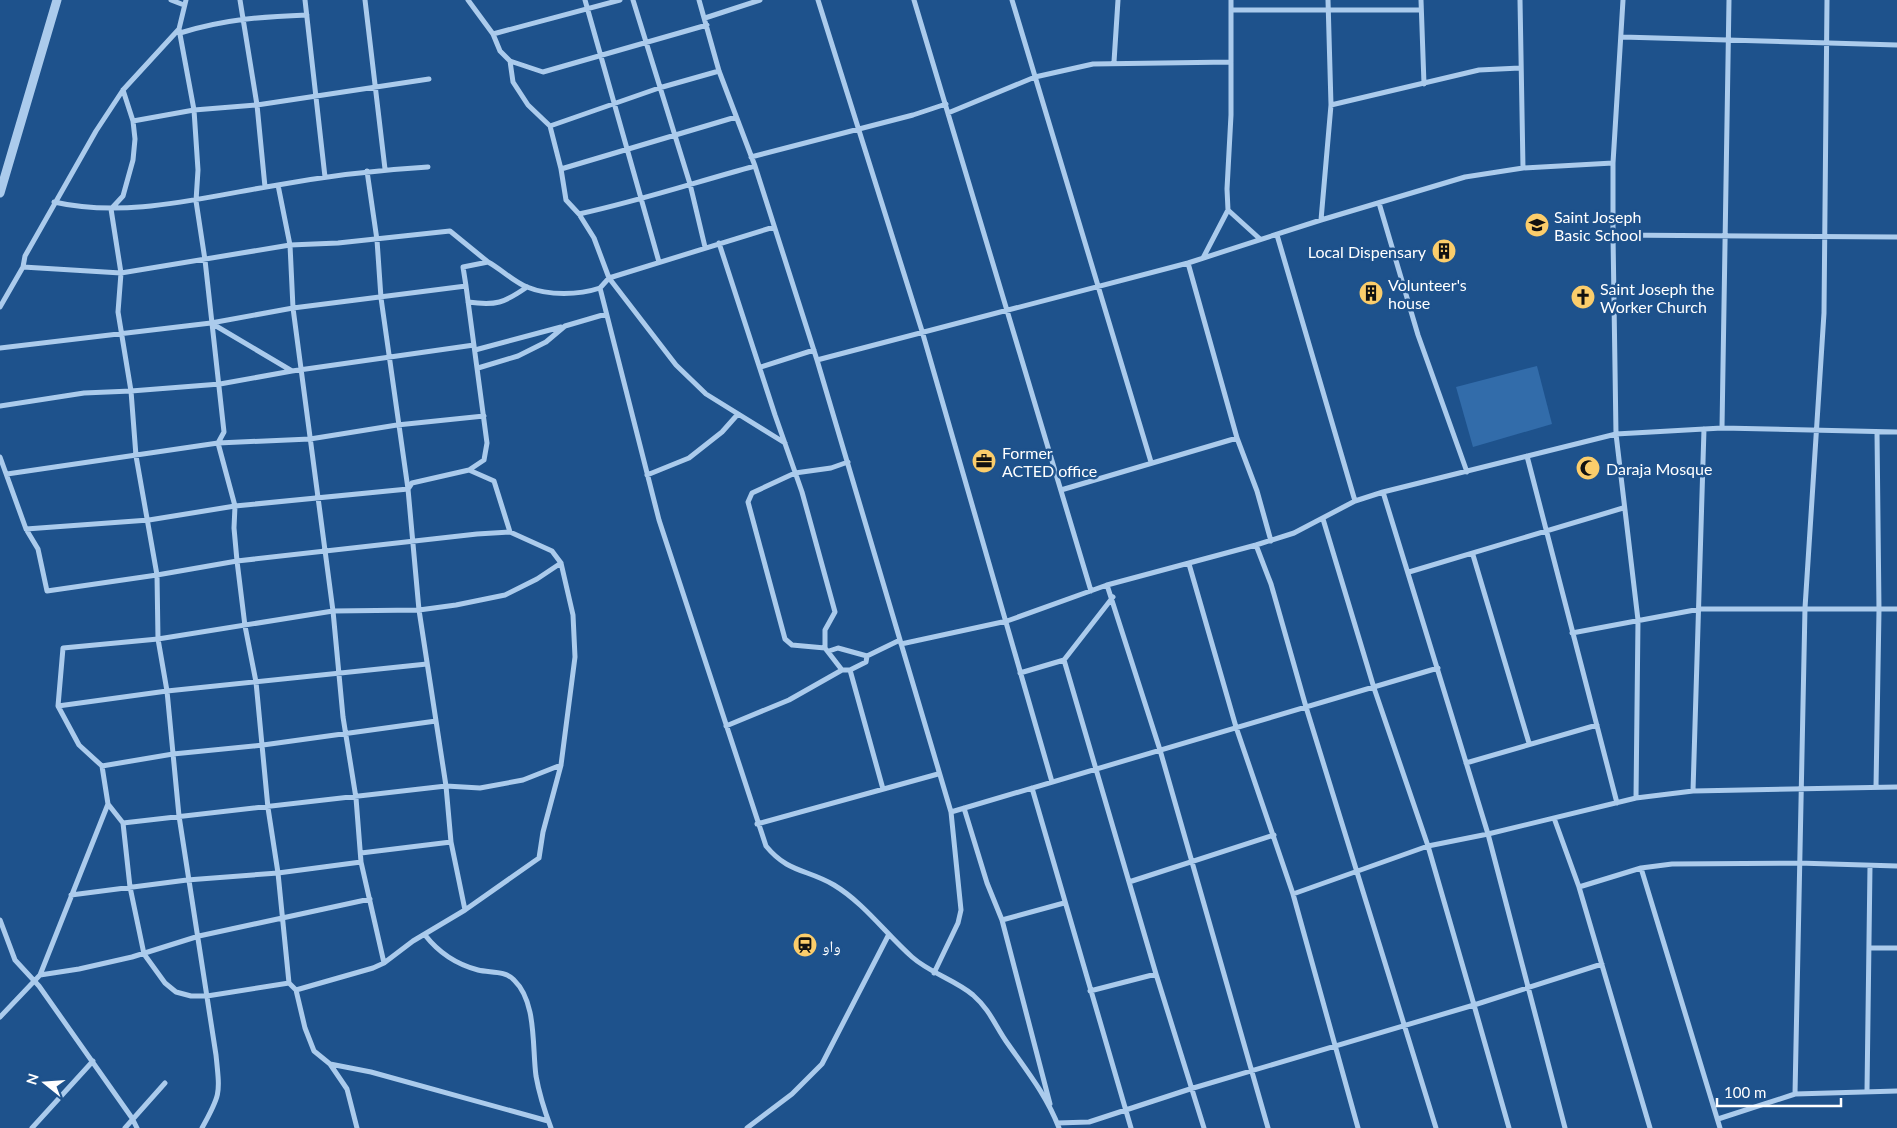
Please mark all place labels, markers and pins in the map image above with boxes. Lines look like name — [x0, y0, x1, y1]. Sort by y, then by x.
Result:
place label: Saint Joseph Basic School — [1554, 207, 1642, 244]
school or university icon: Saint Joseph Basic School — [1524, 212, 1550, 238]
building icon: Local Dispensary — [1431, 238, 1457, 264]
place label: Local Dispensary — [1308, 242, 1427, 261]
place label: Volunteer's house — [1388, 275, 1467, 312]
place label: Saint Joseph the Worker Church — [1600, 279, 1715, 316]
building icon: Volunteer's house — [1358, 280, 1384, 306]
church icon: Saint Joseph the Worker Church — [1570, 284, 1596, 310]
place label: Former ACTED office — [1002, 443, 1097, 480]
office icon: Former ACTED office — [971, 448, 997, 474]
mosque icon: Daraja Mosque — [1575, 455, 1601, 481]
place label: Daraja Mosque — [1606, 459, 1712, 478]
station icon: واو — [792, 932, 818, 958]
place label: واو — [822, 936, 841, 956]

